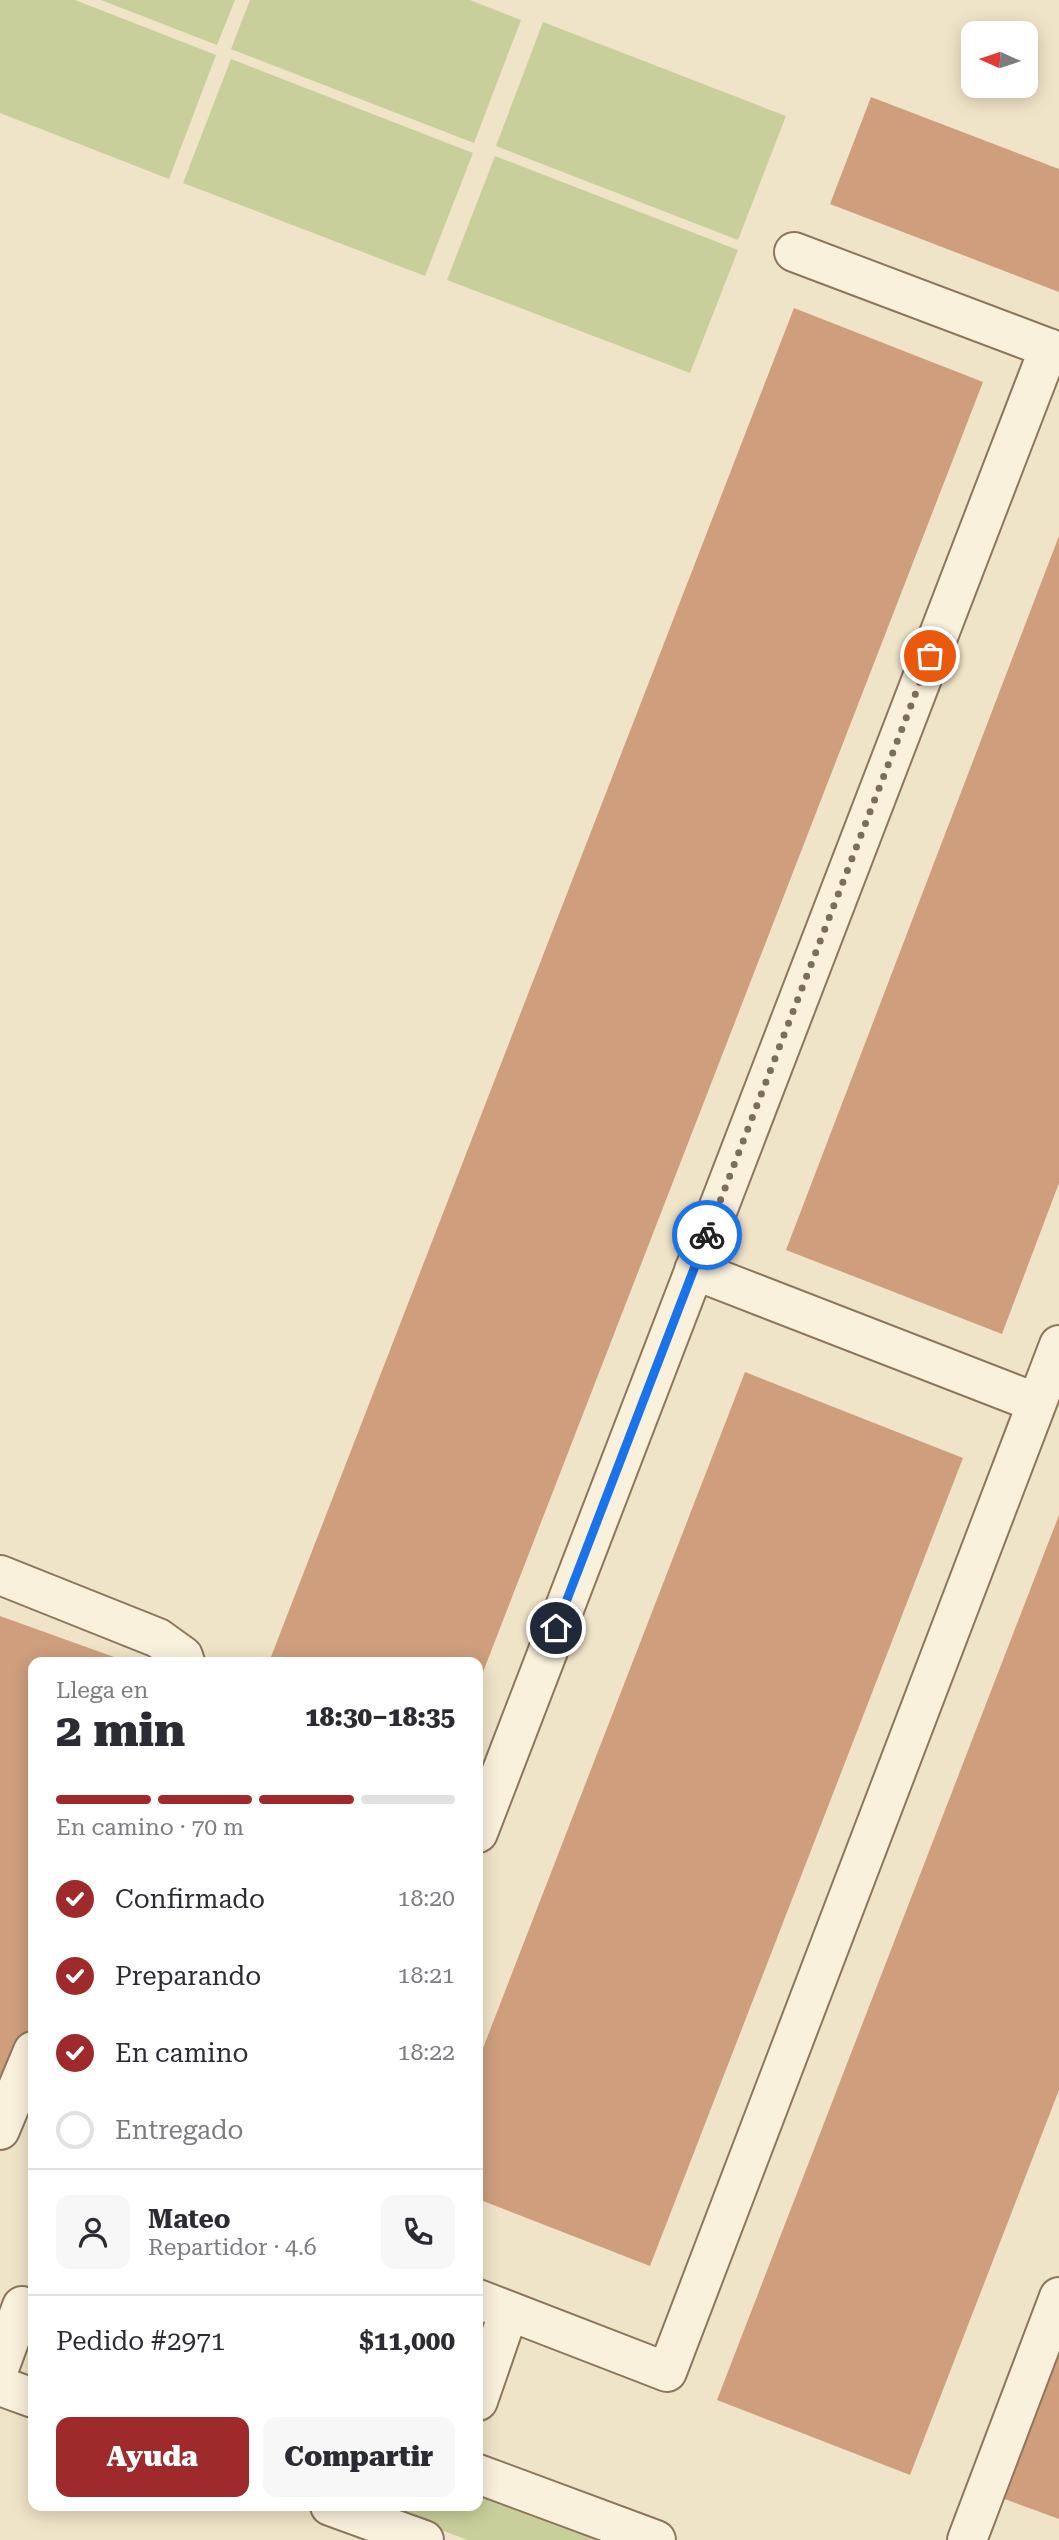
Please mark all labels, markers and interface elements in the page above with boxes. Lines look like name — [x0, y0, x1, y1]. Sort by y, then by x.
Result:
north arrow — [961, 21, 1038, 98]
map controls — [961, 21, 1038, 98]
pin — [900, 626, 960, 686]
icon: bag — [911, 637, 949, 675]
courier — [672, 1200, 742, 1270]
icon: bike — [688, 1216, 726, 1254]
pin — [526, 1598, 586, 1658]
icon: home — [537, 1609, 575, 1647]
text: Llega en — [56, 1677, 148, 1704]
text: 18:30–18:35 — [305, 1702, 455, 1732]
text: 2 min — [56, 1703, 185, 1757]
text: En camino · 70 m — [56, 1814, 244, 1841]
icon: check — [56, 1880, 94, 1918]
text: Confirmado — [115, 1884, 265, 1914]
text: 18:20 — [398, 1885, 455, 1912]
icon: check — [56, 1957, 94, 1995]
text: Preparando — [115, 1961, 261, 1991]
text: 18:21 — [398, 1962, 455, 1989]
icon: check — [56, 2034, 94, 2072]
text: En camino — [115, 2038, 248, 2068]
text: 18:22 — [398, 2039, 455, 2066]
text: Entregado — [115, 2115, 244, 2145]
button: person — [56, 2195, 130, 2269]
button: phone — [381, 2195, 455, 2269]
text: Mateo — [148, 2204, 231, 2234]
text: Repartidor · 4.6 — [148, 2234, 317, 2261]
text: Pedido #2971 — [56, 2326, 225, 2356]
text: $11,000 — [359, 2326, 455, 2356]
button: Ayuda — [56, 2417, 249, 2497]
button: Compartir — [263, 2417, 455, 2497]

